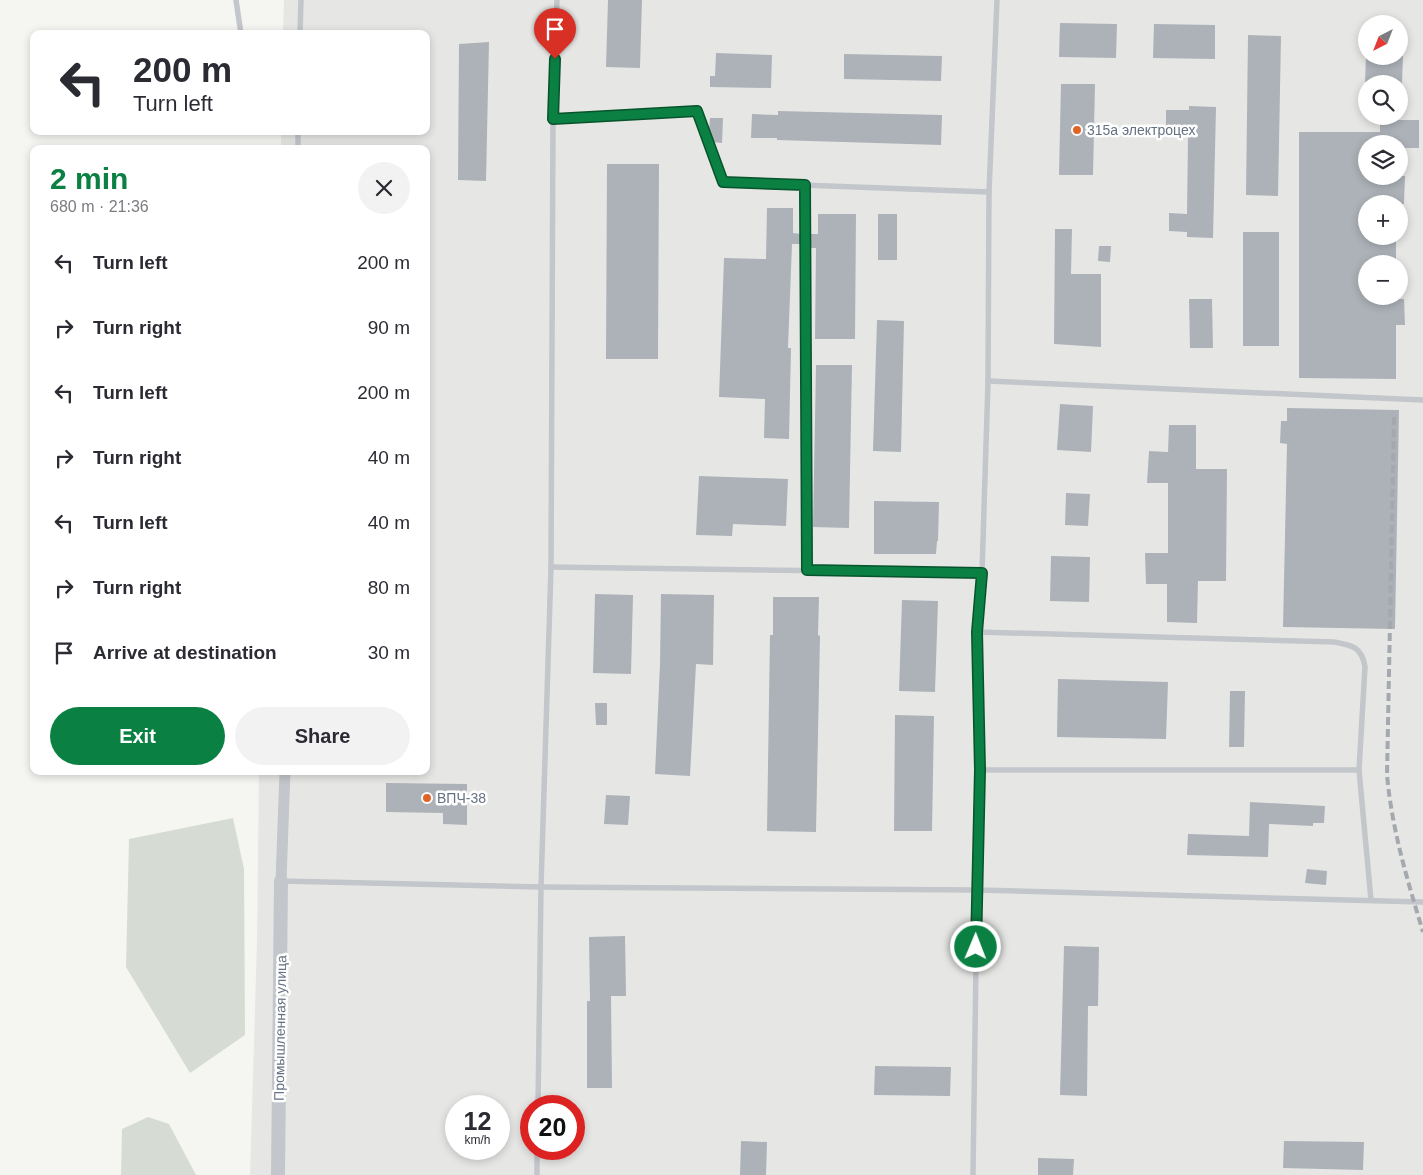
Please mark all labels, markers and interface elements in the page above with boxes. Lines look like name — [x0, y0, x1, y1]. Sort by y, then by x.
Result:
pin — [534, 8, 576, 59]
icon: arrive — [541, 15, 569, 43]
north arrow — [1358, 15, 1408, 65]
map controls — [1358, 15, 1408, 305]
icon: left — [50, 50, 115, 115]
text: 200 m — [133, 50, 232, 89]
button: search — [1358, 75, 1408, 125]
text: Turn left — [133, 91, 213, 116]
place label: 315a электроцех — [1087, 122, 1195, 138]
marker: 315a электроцех — [1071, 124, 1083, 136]
button: layers — [1358, 135, 1408, 185]
text: 2 min — [50, 162, 128, 195]
button: close — [358, 162, 410, 214]
button: + — [1358, 195, 1408, 245]
text: 680 m · 21:36 — [50, 198, 149, 215]
icon: left — [50, 249, 78, 277]
text: Turn left — [93, 252, 168, 273]
text: 200 m — [357, 252, 410, 273]
button: − — [1358, 255, 1408, 305]
icon: right — [50, 314, 78, 342]
text: Turn right — [93, 317, 181, 338]
text: 90 m — [368, 317, 410, 338]
icon: left — [50, 379, 78, 407]
text: Turn left — [93, 382, 168, 403]
text: 200 m — [357, 382, 410, 403]
icon: right — [50, 444, 78, 472]
text: Turn right — [93, 447, 181, 468]
text: 40 m — [368, 447, 410, 468]
icon: left — [50, 509, 78, 537]
text: Turn left — [93, 512, 168, 533]
text: 40 m — [368, 512, 410, 533]
icon: right — [50, 574, 78, 602]
text: Turn right — [93, 577, 181, 598]
text: 80 m — [368, 577, 410, 598]
icon: arrive — [50, 639, 78, 667]
text: Arrive at destination — [93, 642, 277, 663]
text: 30 m — [368, 642, 410, 663]
button: Exit — [50, 707, 225, 765]
button: Share — [235, 707, 410, 765]
place label: ВПЧ-38 — [437, 790, 486, 806]
marker: ВПЧ-38 — [421, 792, 433, 804]
position arrow — [949, 920, 1001, 972]
street label: Промышленная улица — [271, 955, 289, 1101]
speed limit sign: 20 — [520, 1095, 585, 1160]
text: 12 — [464, 1107, 491, 1135]
text: km/h — [464, 1133, 491, 1147]

